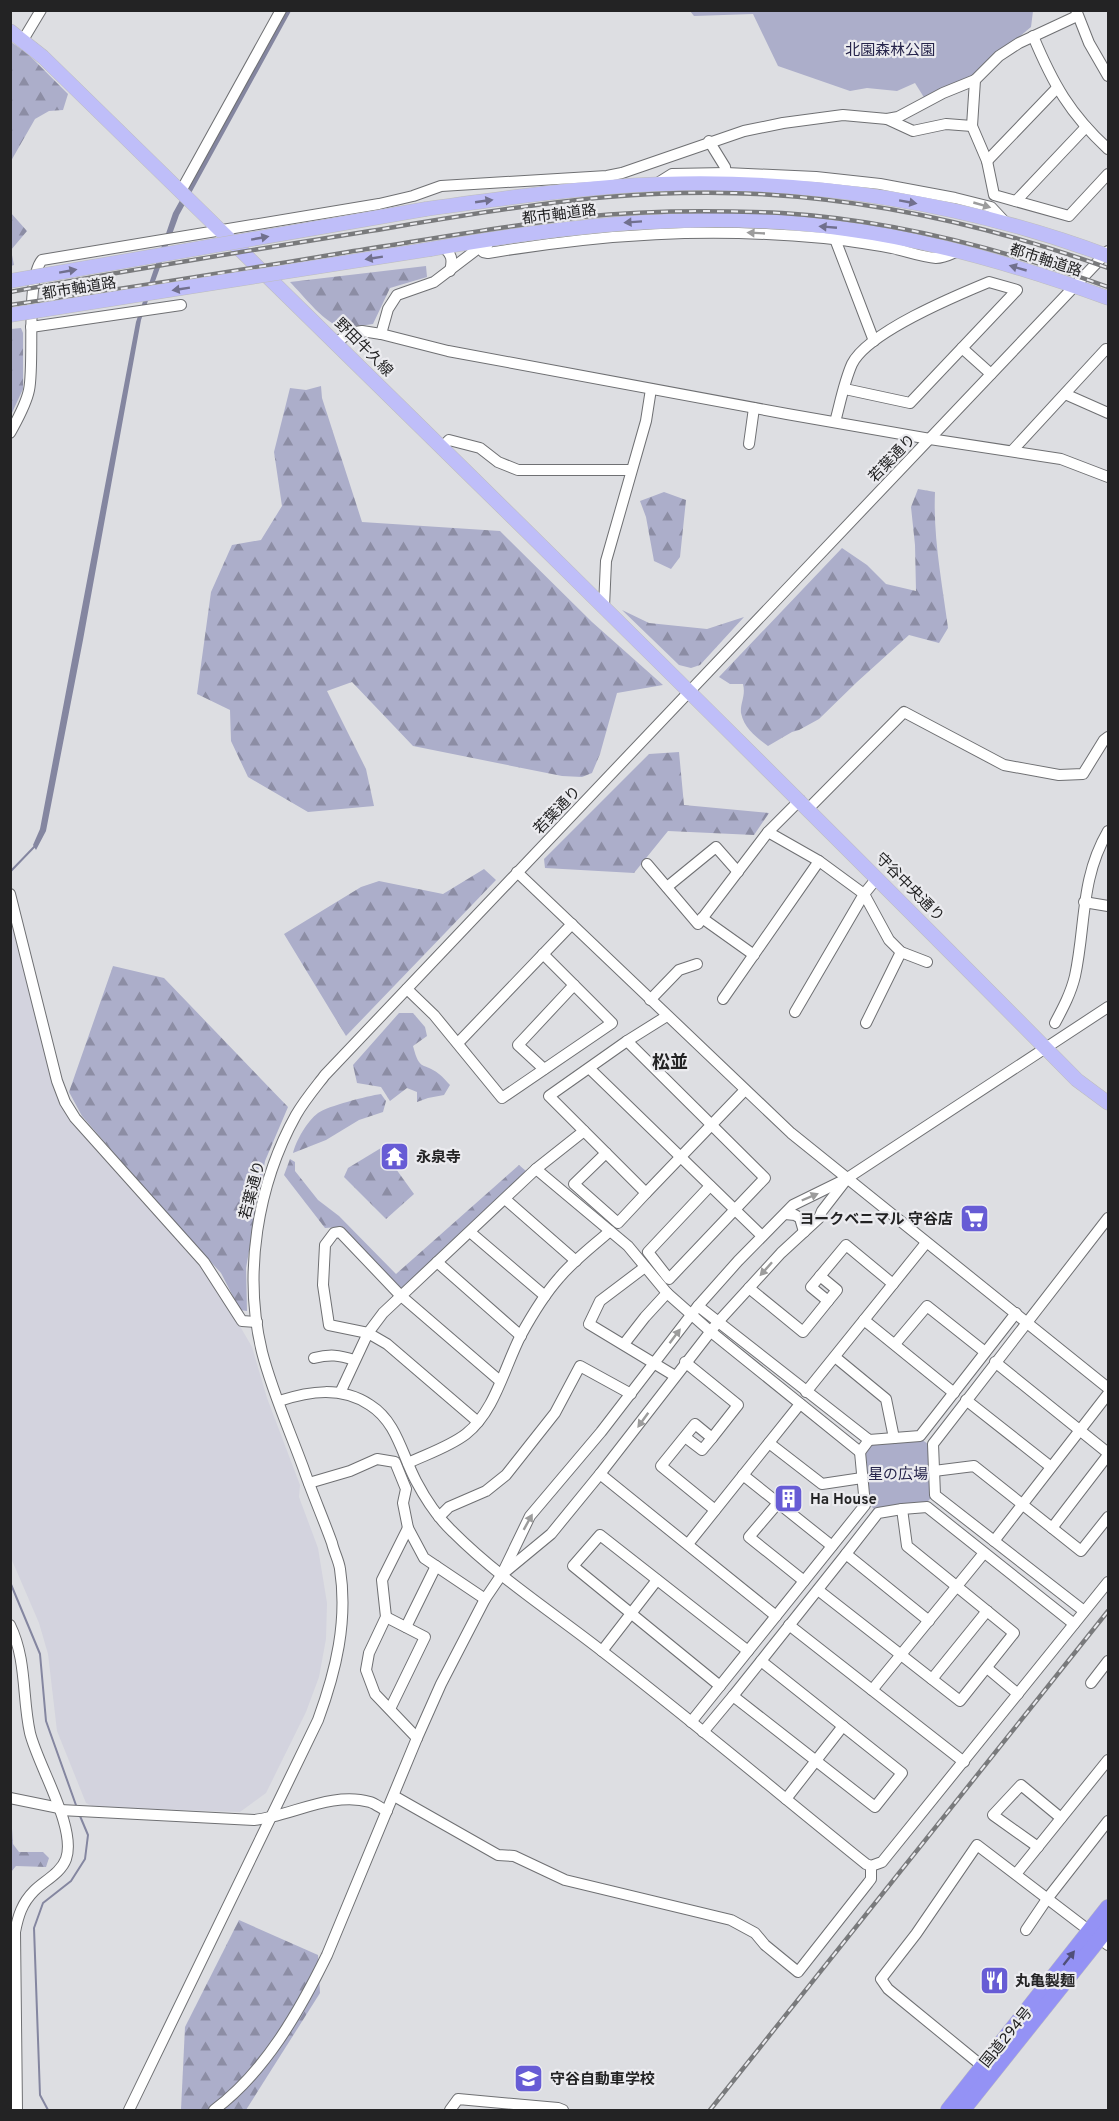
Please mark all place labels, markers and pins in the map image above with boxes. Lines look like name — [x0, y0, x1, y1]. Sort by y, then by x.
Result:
temple icon: 永泉寺 — [379, 1141, 411, 1173]
place label: 永泉寺 — [416, 1149, 461, 1168]
supermarket icon: ヨークベニマル 守谷店 — [958, 1203, 990, 1235]
place label: ヨークベニマル 守谷店 — [799, 1211, 953, 1230]
building icon: Ha House — [773, 1483, 805, 1515]
place label: Ha House — [810, 1491, 877, 1510]
restaurant icon: 丸亀製麺 — [978, 1965, 1010, 1997]
place label: 丸亀製麺 — [1015, 1972, 1075, 1992]
school or university icon: 守谷自動車学校 — [513, 2063, 545, 2095]
place label: 守谷自動車学校 — [550, 2071, 655, 2090]

